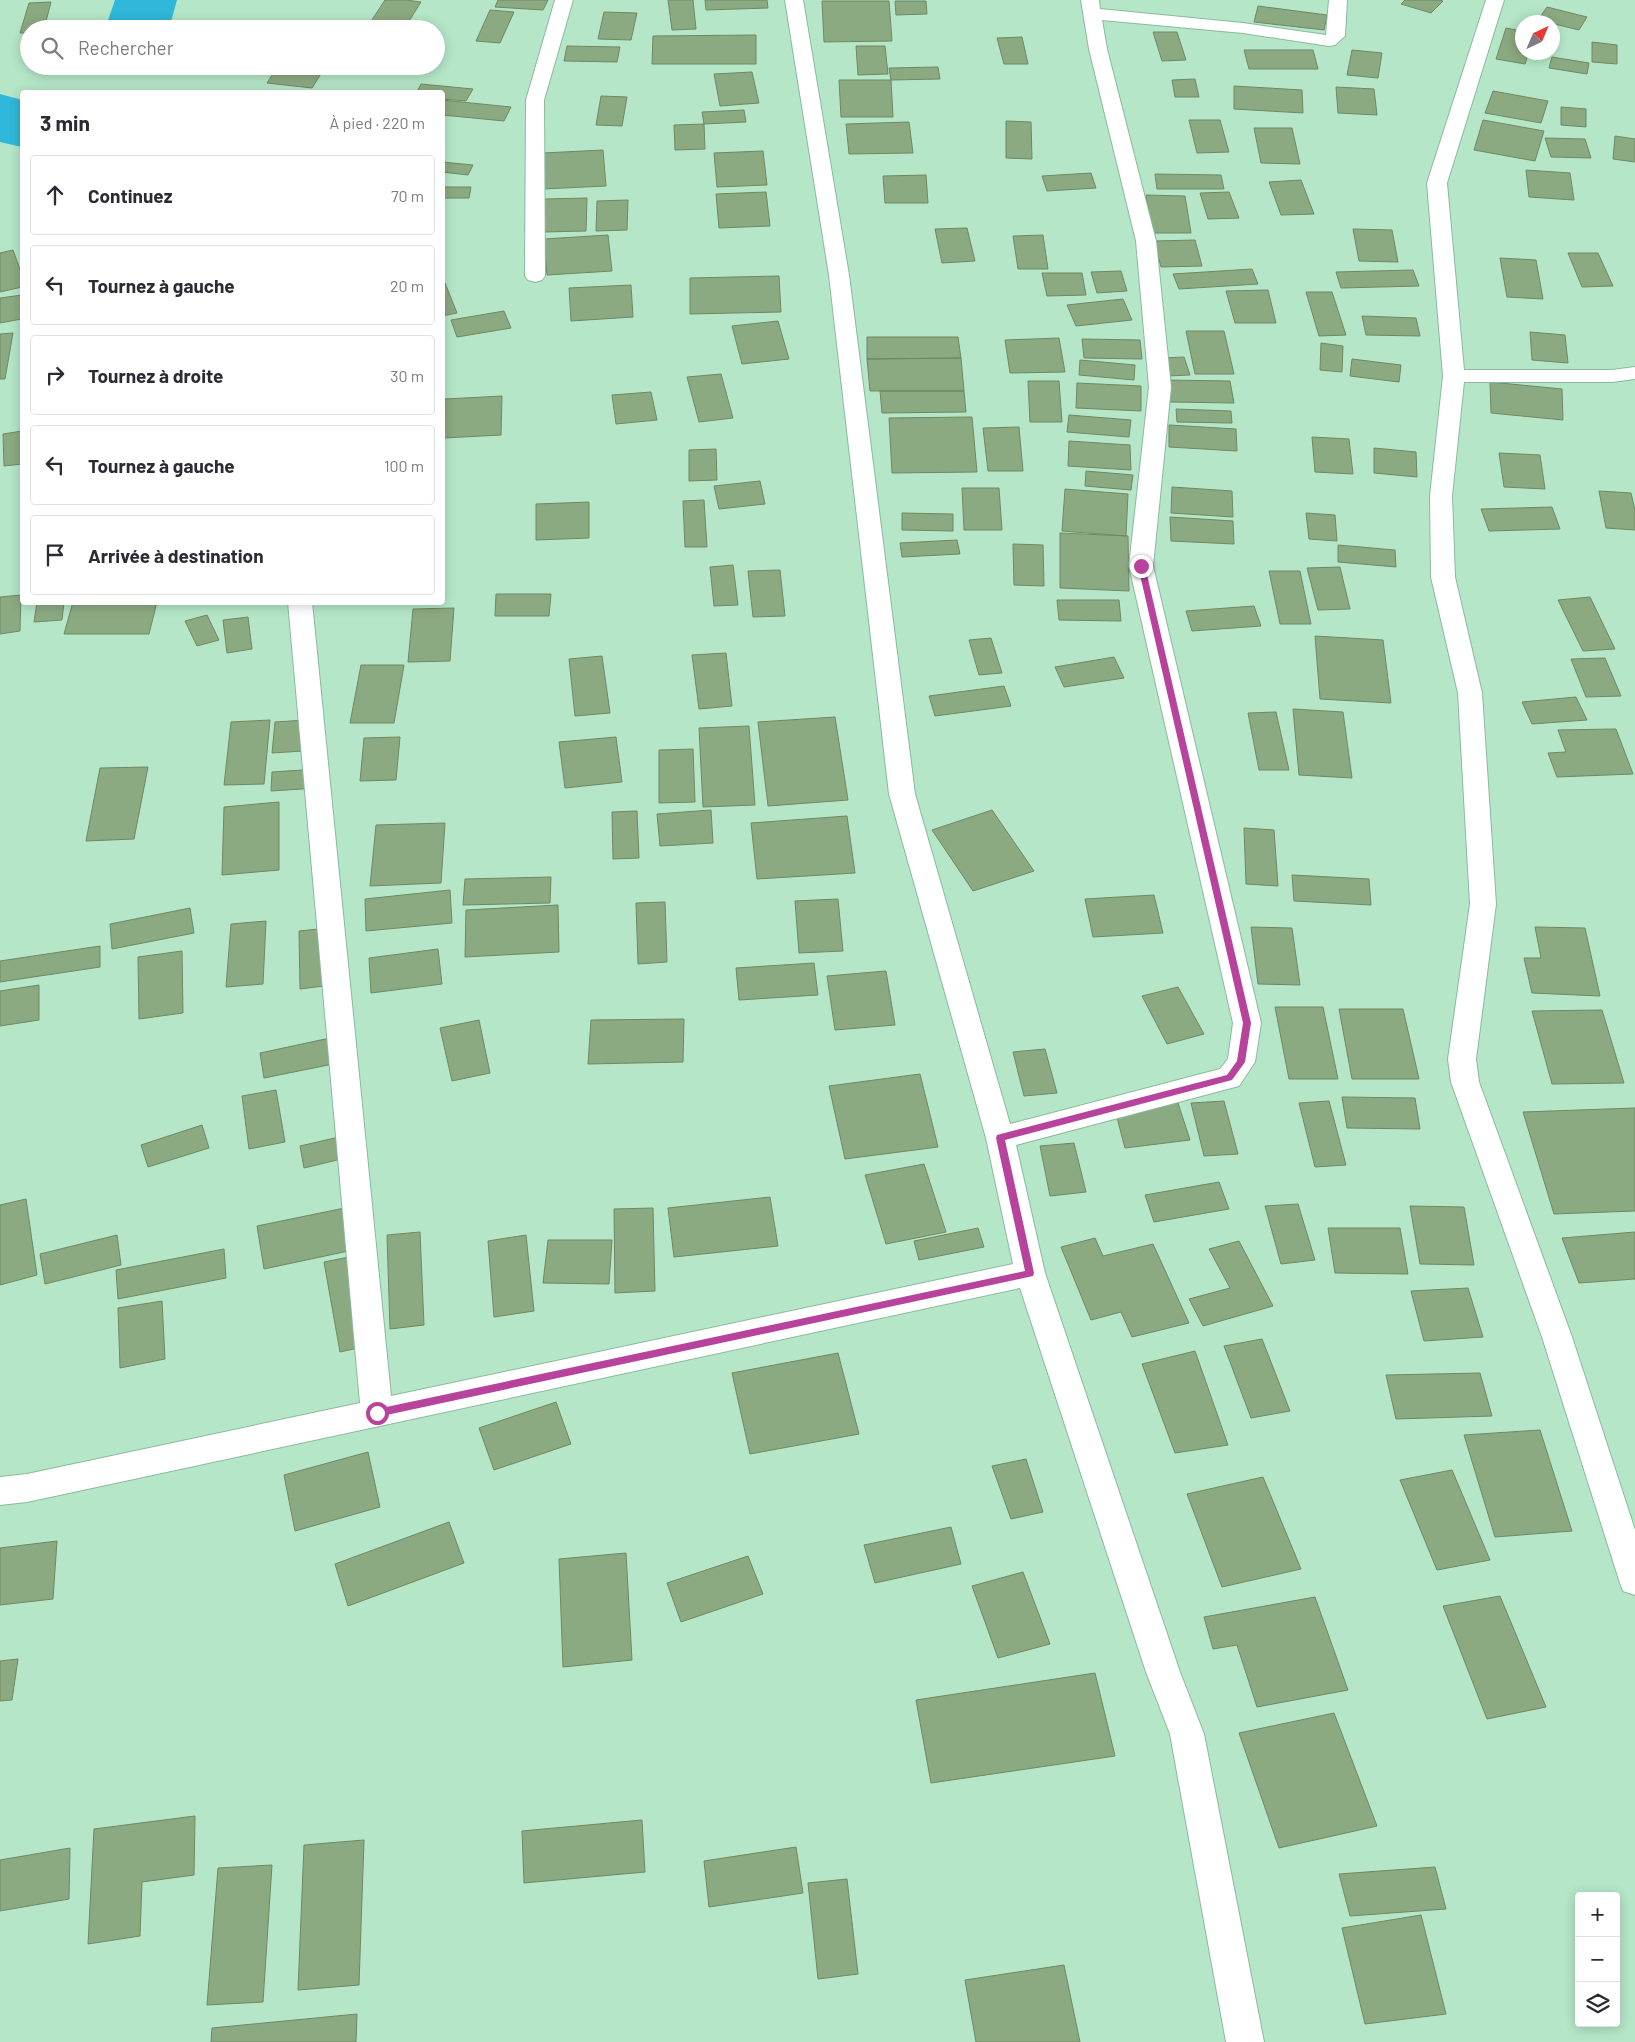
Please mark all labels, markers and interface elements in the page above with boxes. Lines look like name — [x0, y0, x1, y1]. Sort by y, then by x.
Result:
north arrow — [1515, 15, 1560, 60]
search box — [20, 20, 445, 75]
icon: search — [38, 34, 66, 62]
text: Rechercher — [78, 36, 174, 59]
text: 3 min — [40, 110, 90, 135]
text: À pied · 220 m — [330, 113, 425, 132]
icon: ahead — [41, 181, 69, 209]
text: Continuez — [88, 184, 172, 207]
text: 70 m — [391, 186, 424, 205]
icon: left — [41, 271, 69, 299]
text: Tournez à gauche — [88, 274, 235, 297]
text: 20 m — [390, 276, 424, 295]
icon: right — [41, 361, 69, 389]
text: Tournez à droite — [88, 364, 224, 387]
text: 30 m — [390, 366, 424, 385]
icon: left — [41, 451, 69, 479]
text: Tournez à gauche — [88, 454, 235, 477]
text: 100 m — [384, 456, 424, 475]
icon: arrive — [41, 541, 69, 569]
text: Arrivée à destination — [88, 544, 264, 567]
route end — [1130, 555, 1153, 578]
route start — [366, 1402, 389, 1425]
map controls — [1575, 1892, 1620, 2027]
button: + — [1575, 1892, 1620, 1937]
button: − — [1575, 1937, 1620, 1982]
button: layers — [1575, 1982, 1620, 2027]

